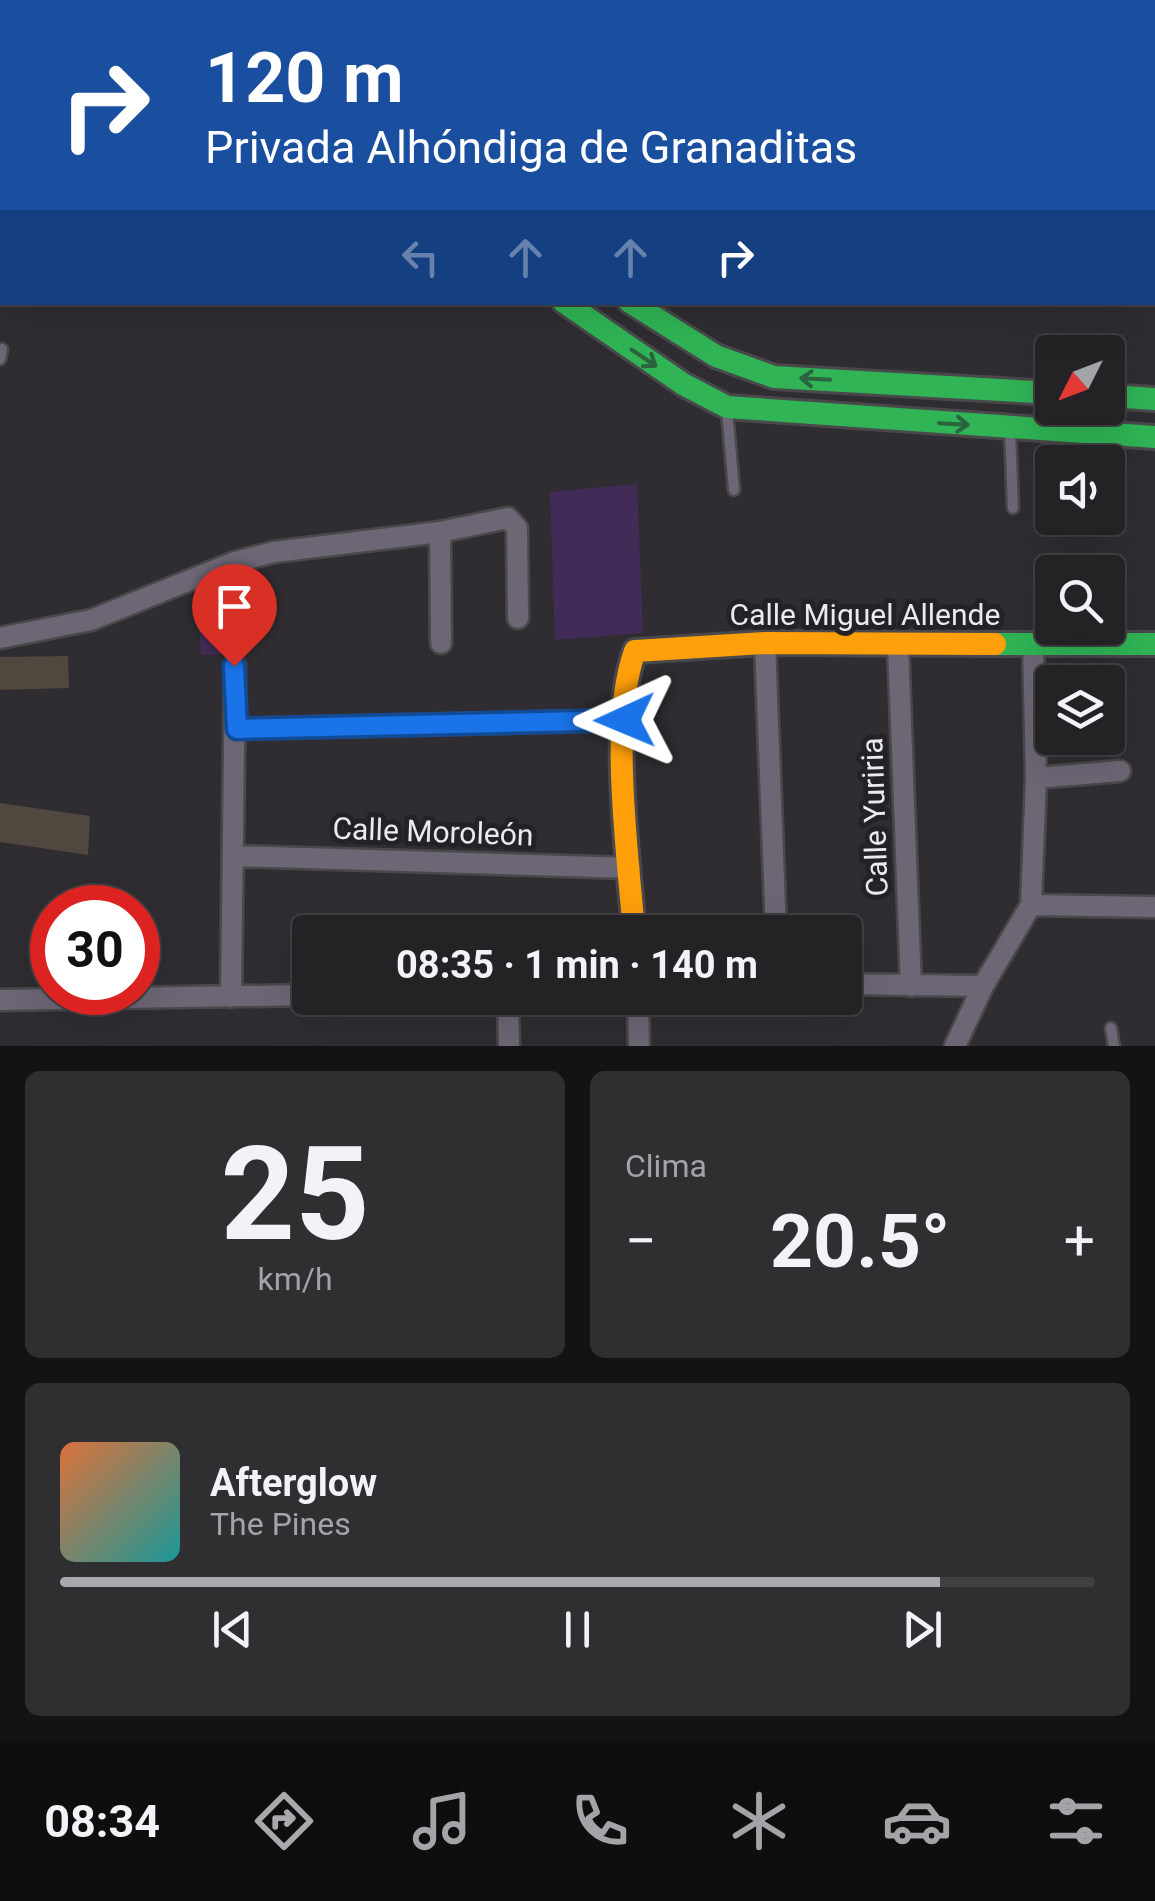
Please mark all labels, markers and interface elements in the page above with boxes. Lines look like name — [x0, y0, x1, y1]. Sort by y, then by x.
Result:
text: 120 m — [205, 37, 404, 119]
icon: right — [40, 40, 170, 170]
text: Privada Alhóndiga de Granaditas — [205, 121, 857, 174]
icon: left — [393, 230, 448, 285]
icon: ahead — [498, 230, 553, 285]
icon: ahead — [603, 230, 658, 285]
icon: right — [708, 230, 763, 285]
north arrow — [1035, 335, 1125, 425]
map controls — [1035, 335, 1125, 755]
one-way arrow — [629, 347, 657, 368]
one-way arrow — [800, 369, 832, 388]
one-way arrow — [938, 415, 970, 434]
button: sound — [1035, 445, 1125, 535]
button: search — [1035, 555, 1125, 645]
pin — [192, 564, 277, 667]
icon: arrive — [207, 579, 262, 634]
street label: Calle Miguel Allende — [730, 597, 1000, 632]
button: layers — [1035, 665, 1125, 755]
position arrow — [573, 668, 677, 772]
street label: Calle Yuriria — [854, 737, 895, 897]
street label: Calle Moroleón — [332, 811, 534, 852]
speed limit sign: 30 — [30, 885, 160, 1015]
text: 08:35 · 1 min · 140 m — [396, 943, 758, 987]
text: 25 — [220, 1118, 370, 1271]
text: Clima — [625, 1147, 707, 1185]
text: 20.5° — [770, 1197, 950, 1285]
text: − — [625, 1209, 656, 1273]
text: + — [1064, 1209, 1095, 1273]
text: km/h — [257, 1260, 333, 1298]
text: Afterglow — [210, 1461, 377, 1505]
text: The Pines — [210, 1505, 351, 1543]
icon: previous — [205, 1602, 260, 1657]
icon: pause — [550, 1602, 605, 1657]
icon: next — [895, 1602, 950, 1657]
icon: directions — [249, 1786, 319, 1856]
icon: music — [407, 1786, 477, 1856]
icon: phone — [565, 1786, 635, 1856]
icon: climate — [724, 1786, 794, 1856]
icon: car — [882, 1786, 952, 1856]
icon: filters — [1041, 1786, 1111, 1856]
text: 08:34 — [44, 1795, 160, 1848]

